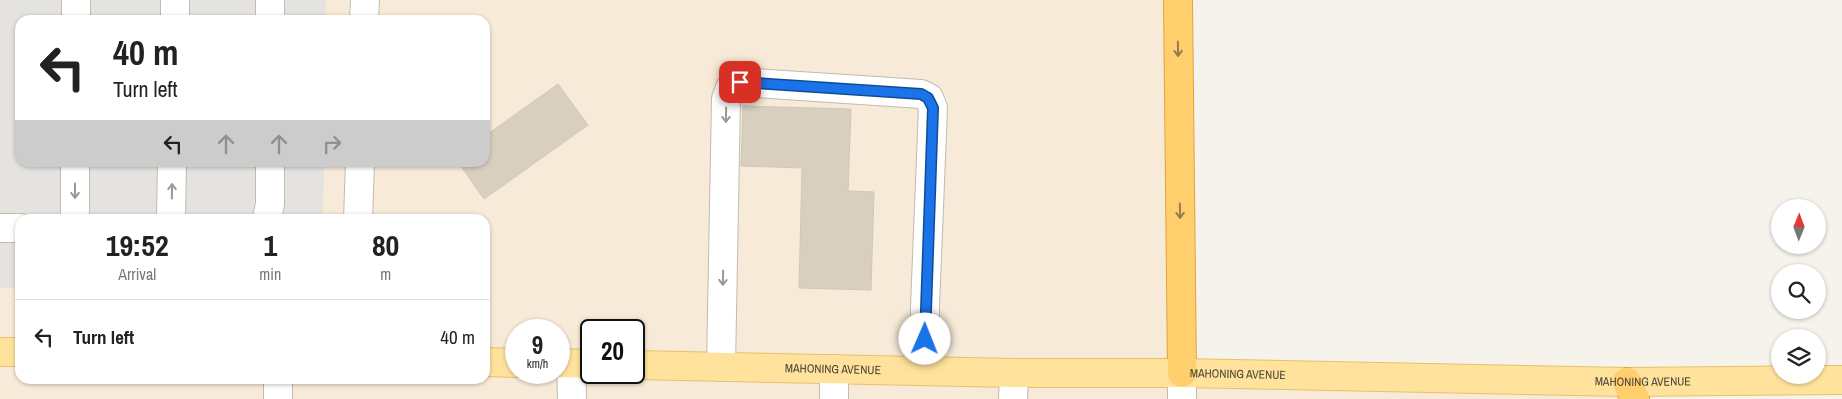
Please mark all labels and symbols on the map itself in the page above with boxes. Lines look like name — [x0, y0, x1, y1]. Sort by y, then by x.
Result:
one-way arrow — [1173, 40, 1183, 56]
pin — [719, 61, 761, 103]
one-way arrow — [721, 106, 731, 123]
one-way arrow — [70, 182, 80, 198]
one-way arrow — [167, 183, 177, 199]
north arrow — [1771, 199, 1826, 254]
one-way arrow — [1175, 202, 1185, 219]
one-way arrow — [718, 269, 728, 285]
position arrow — [898, 312, 950, 364]
speed limit sign: 20 — [580, 319, 645, 384]
street label: MAHONING AVENUE — [785, 360, 881, 378]
street label: MAHONING AVENUE — [1190, 365, 1286, 383]
street label: MAHONING AVENUE — [1595, 373, 1691, 390]

